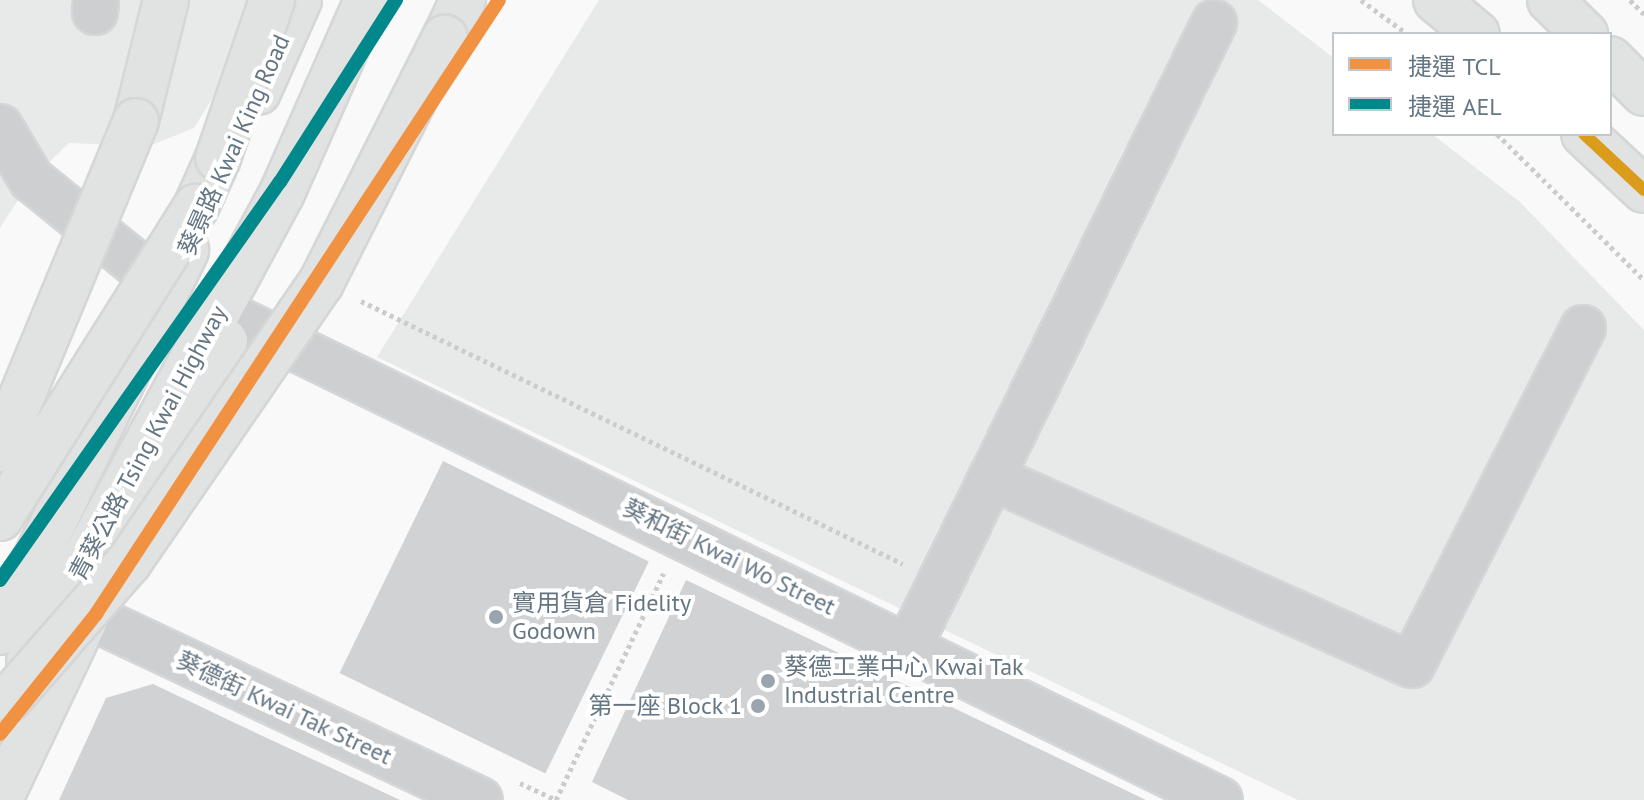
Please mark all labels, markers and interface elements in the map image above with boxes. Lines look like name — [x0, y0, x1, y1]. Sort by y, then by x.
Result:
street label: 葵景路 Kwai King Road — [172, 30, 296, 260]
legend — [1332, 32, 1612, 136]
text: 捷運 TCL — [1408, 51, 1501, 82]
text: 捷運 AEL — [1408, 91, 1502, 122]
street label: 青葵公路 Tsing Kwai Highway — [63, 301, 233, 585]
street label: 葵和街 Kwai Wo Street — [618, 493, 840, 621]
place label: 實用貨倉 Fidelity Godown — [512, 589, 691, 645]
marker: 實用貨倉 Fidelity Godown — [487, 608, 505, 626]
street label: 葵德街 Kwai Tak Street — [171, 645, 397, 771]
place label: 葵德工業中心 Kwai Tak Industrial Centre — [784, 653, 1024, 709]
marker: 葵德工業中心 Kwai Tak Industrial Centre — [759, 672, 777, 690]
place label: 第一座 Block 1 — [588, 692, 742, 720]
marker: 第一座 Block 1 — [749, 697, 767, 715]

